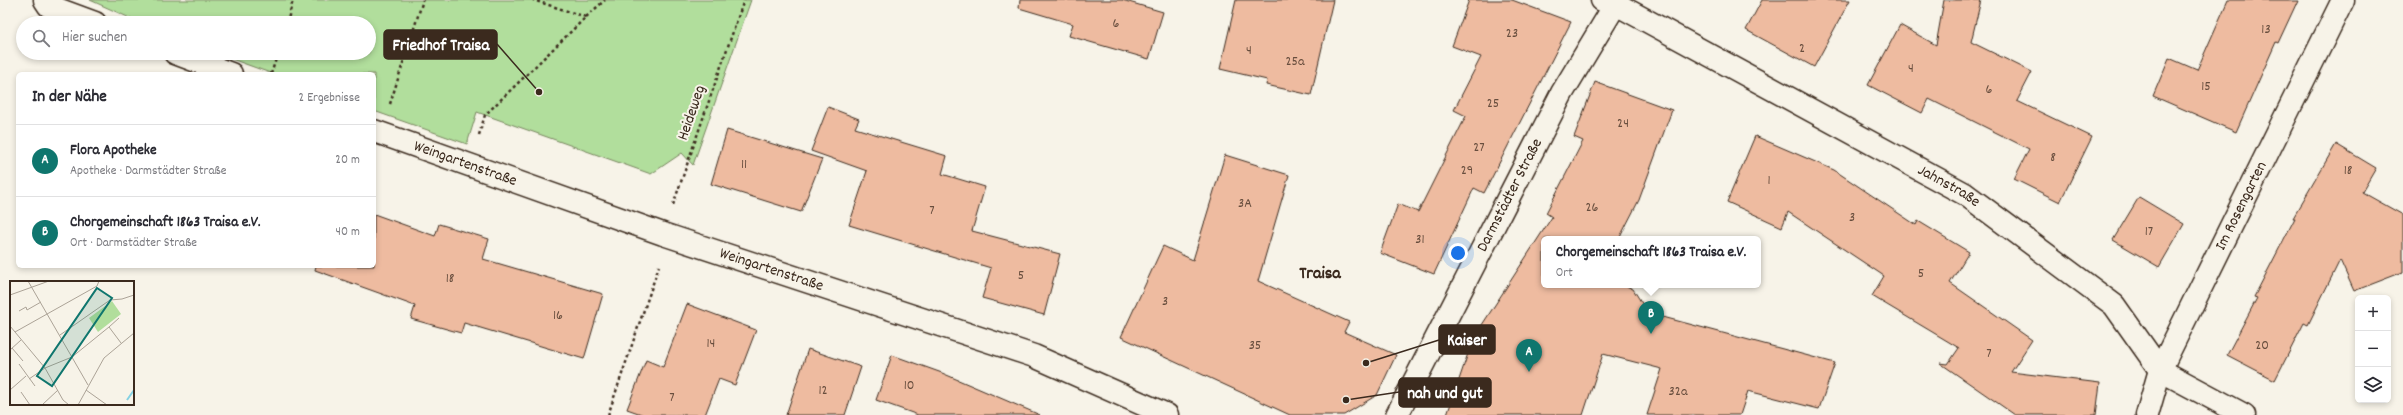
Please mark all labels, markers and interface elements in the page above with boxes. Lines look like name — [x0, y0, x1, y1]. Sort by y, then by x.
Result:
house number: 6 — [1113, 14, 1120, 34]
search box — [16, 16, 376, 60]
house number: 13 — [2261, 20, 2271, 40]
house number: 23 — [1506, 24, 1518, 44]
icon: search — [30, 27, 52, 49]
text: Hier suchen — [62, 27, 127, 49]
callout: Friedhof Traisa — [384, 30, 497, 59]
text: Friedhof Traisa — [392, 35, 491, 59]
house number: 2 — [1799, 39, 1805, 59]
house number: 4 — [1246, 41, 1252, 61]
house number: 25a — [1285, 52, 1305, 72]
house number: 4 — [1908, 59, 1914, 79]
house number: 15 — [2201, 77, 2211, 97]
house number: 6 — [1986, 80, 1993, 100]
street label: Heideweg — [672, 82, 712, 144]
text: In der Nähe — [32, 86, 107, 110]
text: 2 Ergebnisse — [299, 89, 360, 108]
house number: 25 — [1487, 94, 1499, 114]
house number: 24 — [1617, 114, 1629, 134]
street label: Weingartenstraße — [411, 135, 520, 193]
street label: Darmstädter Straße — [1471, 135, 1548, 256]
house number: 27 — [1473, 138, 1485, 158]
text: Flora Apotheke — [70, 140, 157, 162]
house number: 8 — [2050, 148, 2056, 168]
text: A — [41, 151, 49, 170]
text: 20 m — [335, 151, 360, 170]
house number: 11 — [741, 155, 747, 175]
street label: Im Rosengarten — [2209, 157, 2273, 254]
street label: Jahnstraße — [1914, 159, 1985, 213]
house number: 29 — [1461, 161, 1473, 181]
house number: 18 — [2344, 161, 2353, 181]
text: Apotheke · Darmstädter Straße — [70, 162, 226, 181]
house number: 1 — [1767, 171, 1771, 191]
house number: 3A — [1238, 194, 1252, 214]
house number: 26 — [1586, 198, 1599, 218]
house number: 7 — [929, 201, 935, 221]
house number: 3 — [1849, 208, 1855, 228]
text: Chorgemeinschaft 1863 Traisa e.V. — [70, 212, 260, 234]
house number: 17 — [2145, 222, 2153, 242]
text: B — [42, 223, 48, 242]
text: 40 m — [336, 223, 360, 242]
house number: 31 — [1415, 230, 1425, 250]
text: Ort · Darmstädter Straße — [70, 234, 197, 253]
popup — [1541, 236, 1761, 288]
street label: Weingartenstraße — [717, 242, 826, 297]
text: Chorgemeinschaft 1863 Traisa e.V. — [1556, 242, 1746, 264]
your location — [1448, 243, 1468, 263]
district label: Traisa — [1299, 262, 1341, 287]
text: Ort — [1556, 264, 1573, 283]
house number: 5 — [1918, 264, 1924, 284]
house number: 5 — [1018, 266, 1024, 286]
house number: 18 — [446, 269, 455, 289]
inset map — [10, 281, 134, 405]
house number: 3 — [1162, 292, 1168, 312]
map controls — [2355, 295, 2391, 403]
button: + — [2355, 295, 2391, 331]
pin: B — [1638, 301, 1664, 334]
house number: 16 — [553, 306, 563, 326]
callout: Kaiser — [1439, 325, 1495, 354]
text: Kaiser — [1447, 330, 1488, 354]
button: − — [2355, 331, 2391, 367]
house number: 14 — [707, 334, 715, 354]
house number: 35 — [1249, 336, 1261, 356]
house number: 20 — [2255, 336, 2269, 356]
pin: A — [1516, 339, 1542, 372]
house number: 7 — [1986, 344, 1992, 364]
button: layers — [2355, 367, 2391, 403]
house number: 10 — [904, 376, 914, 396]
callout: nah und gut — [1399, 378, 1491, 407]
house number: 12 — [818, 381, 828, 401]
house number: 32a — [1669, 382, 1688, 402]
text: nah und gut — [1407, 383, 1484, 407]
house number: 7 — [669, 388, 675, 408]

